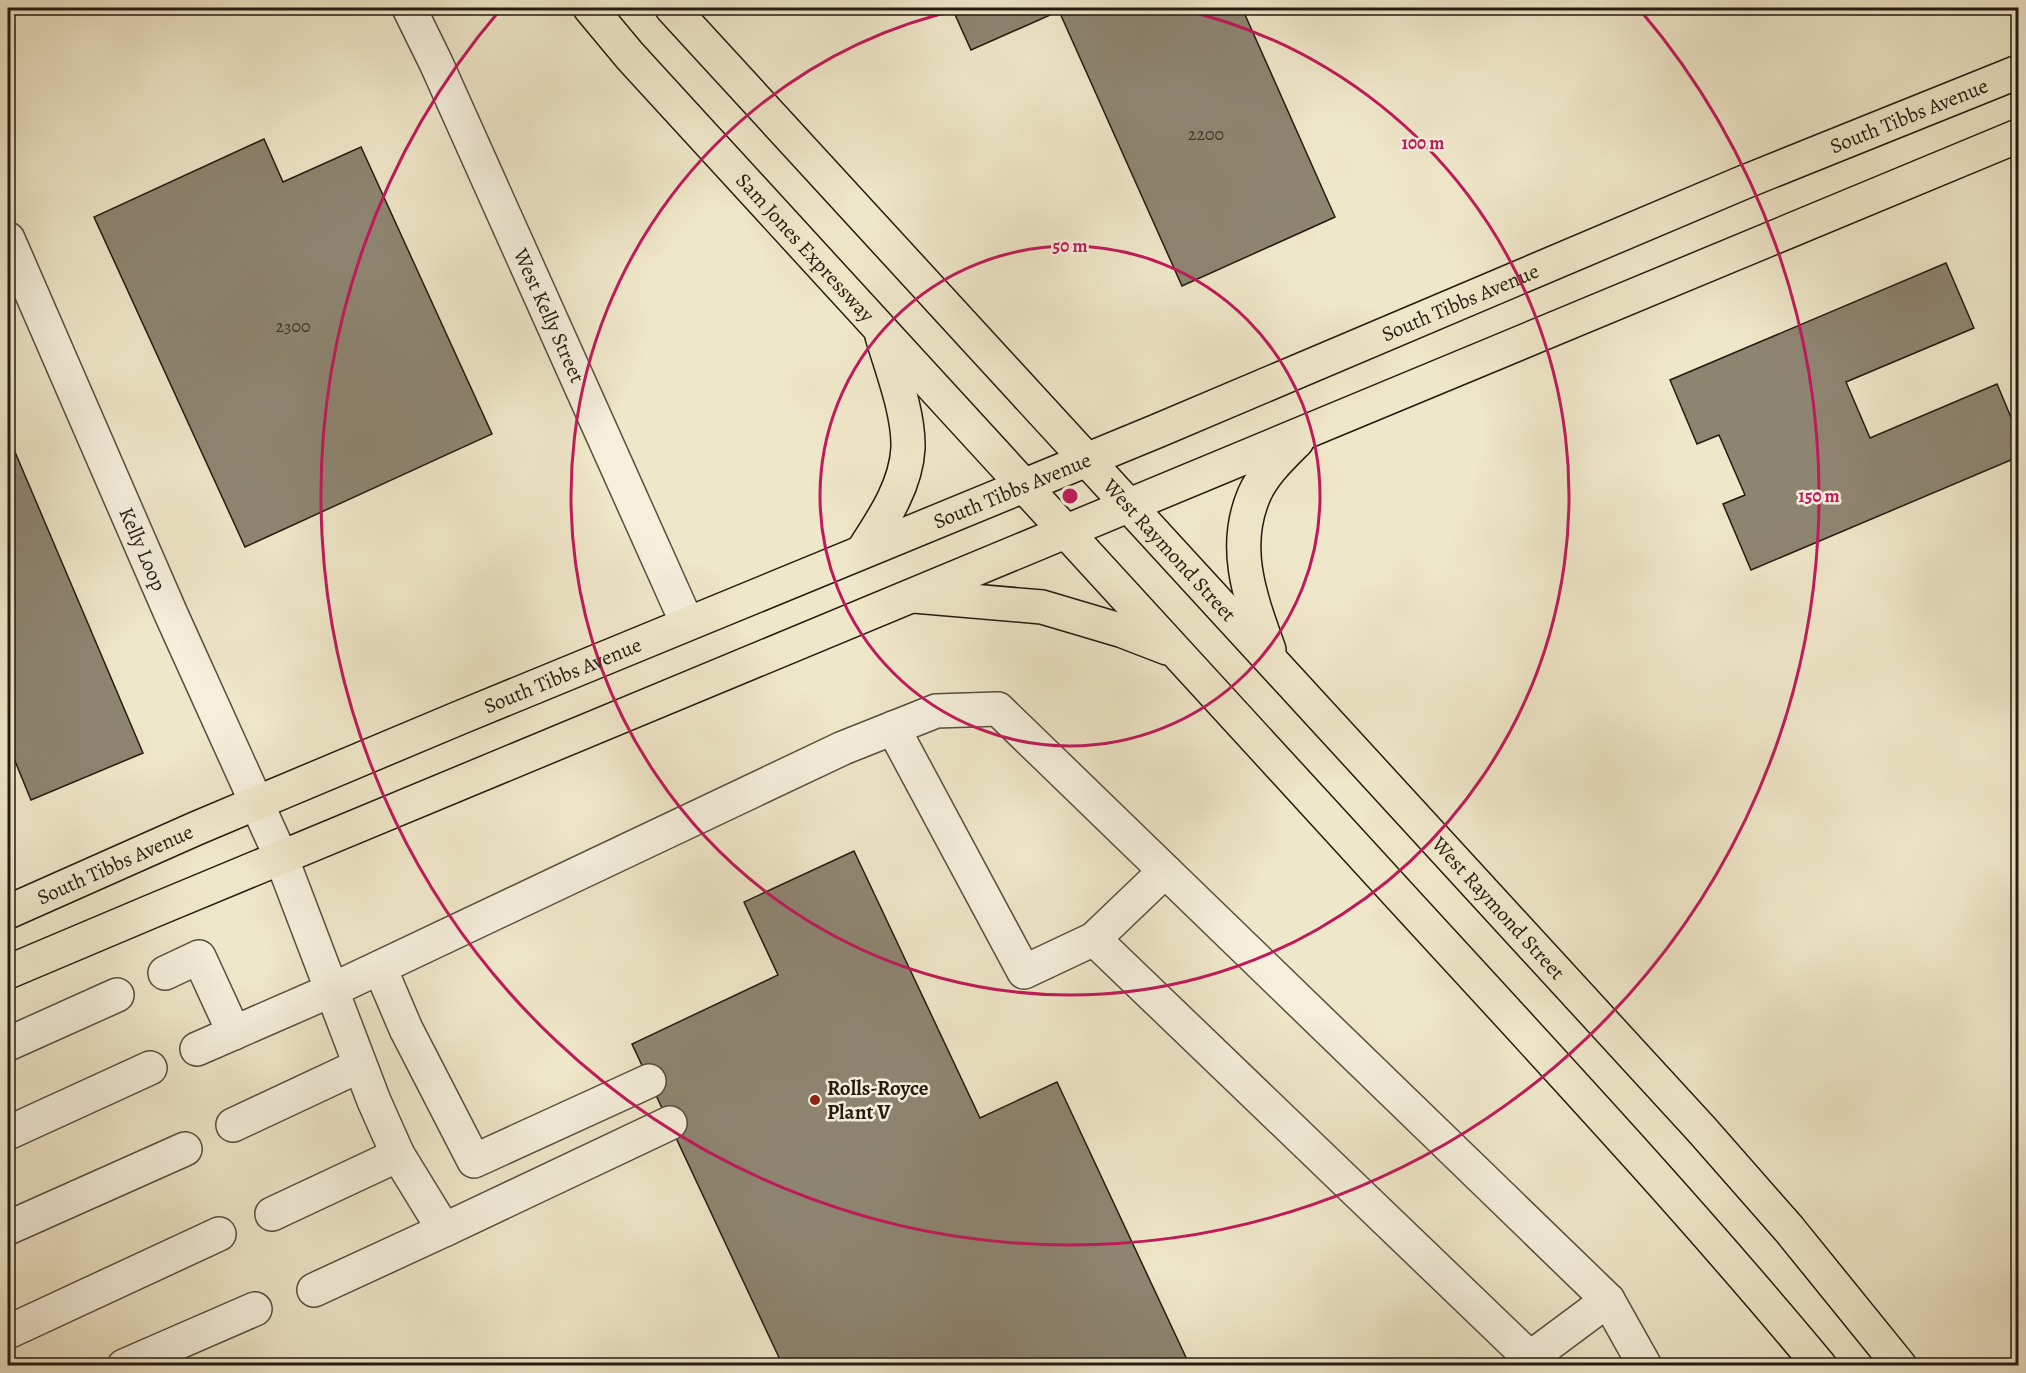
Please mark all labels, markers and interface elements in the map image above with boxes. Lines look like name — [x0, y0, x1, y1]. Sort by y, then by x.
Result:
street label: South Tibbs Avenue — [1826, 71, 1992, 160]
house number: 2200 — [1188, 122, 1224, 146]
text: 100 m — [1402, 131, 1444, 155]
street label: Sam Jones Expressway — [730, 167, 881, 329]
text: 50 m — [1053, 234, 1087, 258]
street label: West Kelly Street — [506, 243, 592, 387]
street label: South Tibbs Avenue — [1377, 257, 1543, 348]
house number: 2300 — [275, 314, 311, 338]
street label: South Tibbs Avenue — [929, 446, 1095, 536]
street label: West Raymond Street — [1096, 472, 1243, 628]
text: 150 m — [1798, 484, 1840, 508]
centre of rings — [1060, 486, 1080, 506]
street label: Kelly Loop — [112, 503, 173, 595]
street label: South Tibbs Avenue — [479, 630, 646, 720]
street label: South Tibbs Avenue — [32, 818, 197, 911]
street label: West Raymond Street — [1425, 830, 1571, 986]
place label: Rolls-Royce Plant V — [827, 1074, 929, 1126]
marker: Rolls-Royce Plant V — [808, 1093, 822, 1107]

